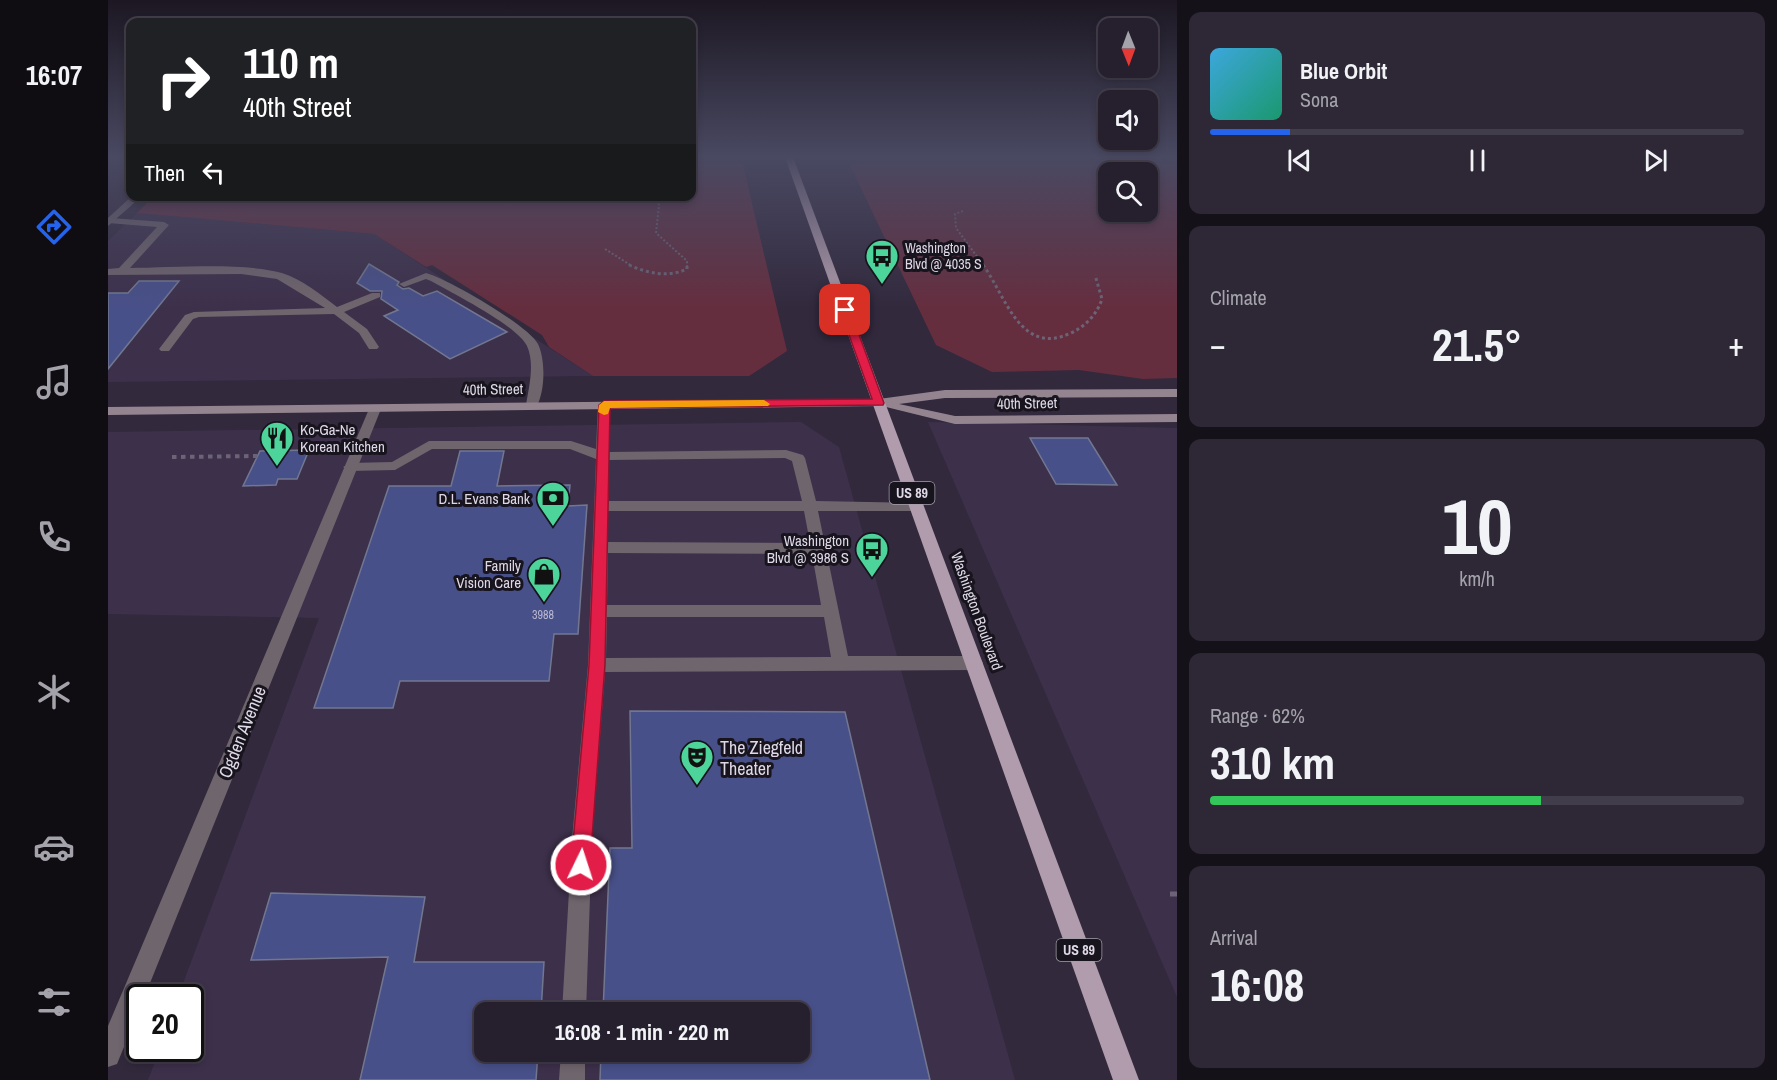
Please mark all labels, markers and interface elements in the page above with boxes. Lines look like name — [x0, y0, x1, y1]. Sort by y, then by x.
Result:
north arrow — [1098, 18, 1158, 78]
map controls — [1098, 18, 1158, 222]
text: 110 m — [243, 35, 339, 91]
icon: right — [144, 42, 222, 120]
text: Blue Orbit — [1300, 56, 1387, 86]
text: 16:07 — [26, 57, 82, 93]
text: Sona — [1300, 86, 1338, 113]
text: 40th Street — [243, 89, 351, 125]
button: sound — [1098, 90, 1158, 150]
icon: previous — [1283, 144, 1316, 177]
icon: pause — [1461, 144, 1494, 177]
icon: next — [1639, 144, 1672, 177]
icon: left — [197, 156, 230, 189]
text: Then — [144, 158, 185, 188]
button: search — [1098, 162, 1158, 222]
icon: directions — [33, 206, 75, 248]
bus stop icon: Washington Blvd @ 4035 S — [864, 238, 900, 285]
place label: Washington Blvd @ 4035 S — [905, 239, 982, 273]
pin — [819, 284, 870, 335]
text: Climate — [1210, 284, 1267, 311]
icon: arrive — [828, 293, 861, 326]
text: 21.5° — [1432, 314, 1522, 375]
text: − — [1210, 322, 1226, 366]
text: + — [1728, 322, 1744, 366]
icon: music — [33, 361, 75, 403]
street label: 40th Street — [463, 378, 524, 400]
street label: 40th Street — [997, 392, 1058, 414]
place label: Ko-Ga-Ne Korean Kitchen — [300, 419, 385, 457]
restaurant icon: Ko-Ga-Ne Korean Kitchen — [259, 420, 295, 467]
text: 10 — [1441, 473, 1513, 578]
bank icon: D.L. Evans Bank — [535, 480, 571, 527]
road number: US 89 — [890, 482, 934, 504]
place label: D.L. Evans Bank — [438, 488, 531, 509]
icon: phone — [33, 516, 75, 558]
place label: Washington Blvd @ 3986 S — [767, 530, 849, 568]
bus stop icon: Washington Blvd @ 3986 S — [854, 531, 890, 578]
street label: Washington Boulevard — [946, 549, 1008, 673]
place label: Family Vision Care — [456, 555, 522, 593]
shop icon: Family Vision Care — [526, 556, 562, 603]
text: km/h — [1459, 565, 1495, 592]
house number: 3988 — [532, 607, 554, 623]
icon: climate — [33, 671, 75, 713]
street label: Ogden Avenue — [212, 682, 272, 782]
text: Range · 62% — [1210, 702, 1305, 729]
text: 310 km — [1210, 732, 1335, 793]
place label: The Ziegfeld Theater — [720, 735, 803, 781]
theatre icon: The Ziegfeld Theater — [679, 739, 715, 786]
icon: car — [33, 826, 75, 868]
position arrow — [549, 833, 613, 897]
text: Arrival — [1210, 924, 1257, 951]
road number: US 89 — [1056, 939, 1102, 961]
text: 16:08 — [1210, 954, 1304, 1015]
icon: filters — [33, 981, 75, 1023]
speed limit sign: 20 — [126, 984, 204, 1062]
text: 16:08 · 1 min · 220 m — [555, 1017, 729, 1047]

